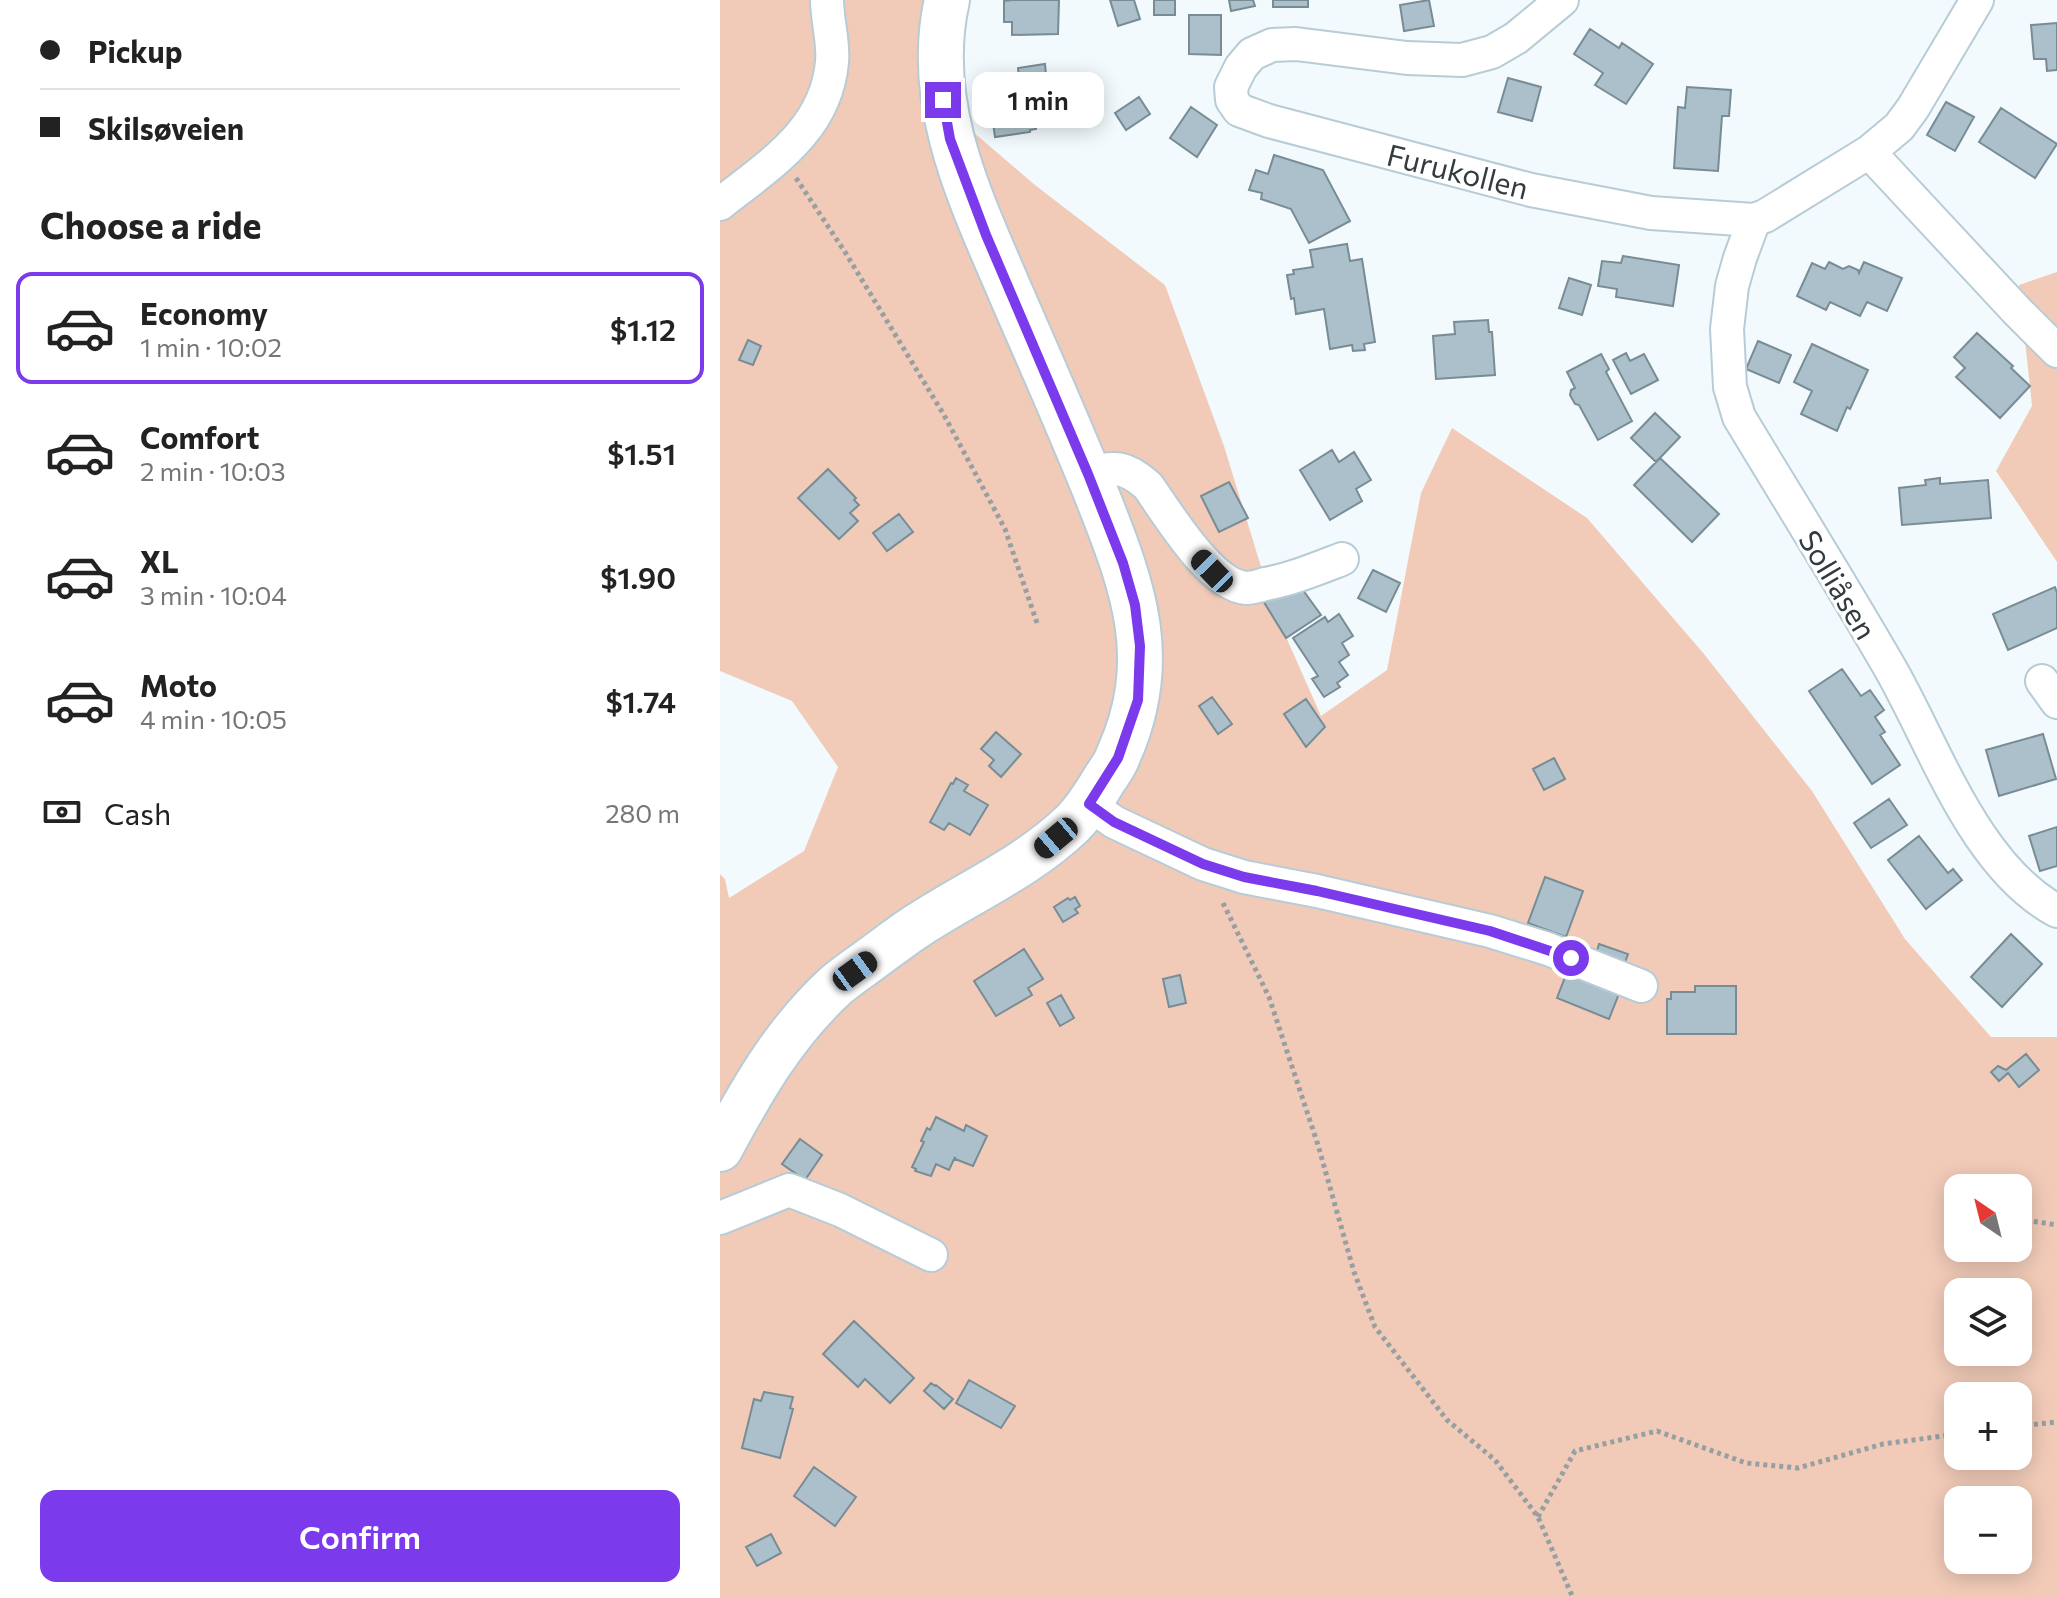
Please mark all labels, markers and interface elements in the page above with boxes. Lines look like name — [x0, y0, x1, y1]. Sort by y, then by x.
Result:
text: Pickup — [88, 32, 182, 69]
callout: 1 min — [971, 72, 1103, 128]
route end — [925, 82, 961, 118]
text: 1 min — [1007, 84, 1069, 115]
text: Skilsøveien — [88, 109, 244, 146]
street label: Furukollen — [1384, 135, 1532, 205]
text: Choose a ride — [40, 202, 261, 246]
icon: car — [44, 292, 116, 364]
text: Economy — [140, 294, 268, 331]
text: $1.12 — [610, 310, 676, 347]
text: 1 min · 10:02 — [140, 331, 282, 362]
icon: car — [44, 416, 116, 488]
text: Comfort — [140, 418, 259, 455]
text: $1.51 — [607, 434, 676, 471]
text: 2 min · 10:03 — [140, 455, 286, 486]
street label: Solliåsen — [1792, 523, 1886, 645]
icon: car — [44, 540, 116, 612]
text: XL — [140, 542, 179, 579]
car — [1187, 545, 1237, 597]
text: $1.90 — [600, 558, 676, 595]
text: 3 min · 10:04 — [140, 579, 287, 610]
icon: car — [44, 664, 116, 736]
text: Moto — [140, 666, 217, 703]
text: $1.74 — [605, 682, 676, 719]
text: 4 min · 10:05 — [140, 703, 287, 734]
icon: cash — [40, 790, 84, 834]
text: Cash — [104, 794, 171, 831]
text: 280 m — [605, 797, 680, 828]
car — [1030, 813, 1082, 863]
route start — [1553, 940, 1589, 976]
car — [829, 947, 881, 995]
north arrow — [1944, 1174, 2032, 1262]
map controls — [1944, 1174, 2032, 1574]
button: layers — [1944, 1278, 2032, 1366]
button: + — [1944, 1382, 2032, 1470]
button: − — [1944, 1486, 2032, 1574]
button: Confirm — [40, 1490, 680, 1582]

